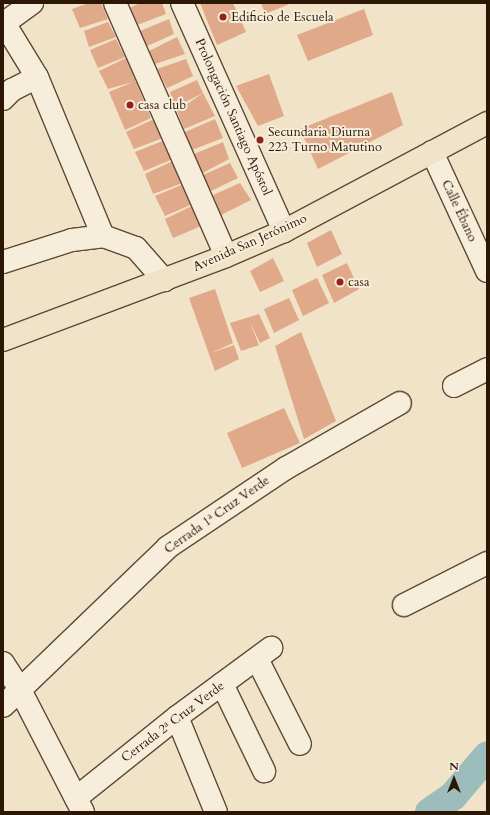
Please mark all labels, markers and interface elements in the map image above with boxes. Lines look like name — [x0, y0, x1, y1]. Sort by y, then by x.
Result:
place label: Edificio de Escuela — [231, 9, 334, 25]
marker: Edificio de Escuela — [218, 12, 228, 22]
street label: Prolongación Santiago Apóstol — [191, 36, 275, 198]
place label: casa club — [138, 97, 186, 113]
marker: casa club — [125, 100, 135, 110]
place label: Secundaria Diurna 223 Turno Matutino — [268, 125, 382, 156]
marker: Secundaria Diurna 223 Turno Matutino — [255, 135, 265, 145]
street label: Calle Ébano — [438, 178, 480, 244]
street label: Avenida San Jerónimo — [191, 211, 309, 275]
place label: casa — [348, 274, 370, 290]
marker: casa — [335, 277, 345, 287]
street label: Cerrada 1ª Cruz Verde — [161, 473, 273, 557]
street label: Cerrada 2ª Cruz Verde — [118, 678, 228, 766]
north arrow — [434, 759, 474, 799]
text: N — [449, 759, 459, 774]

